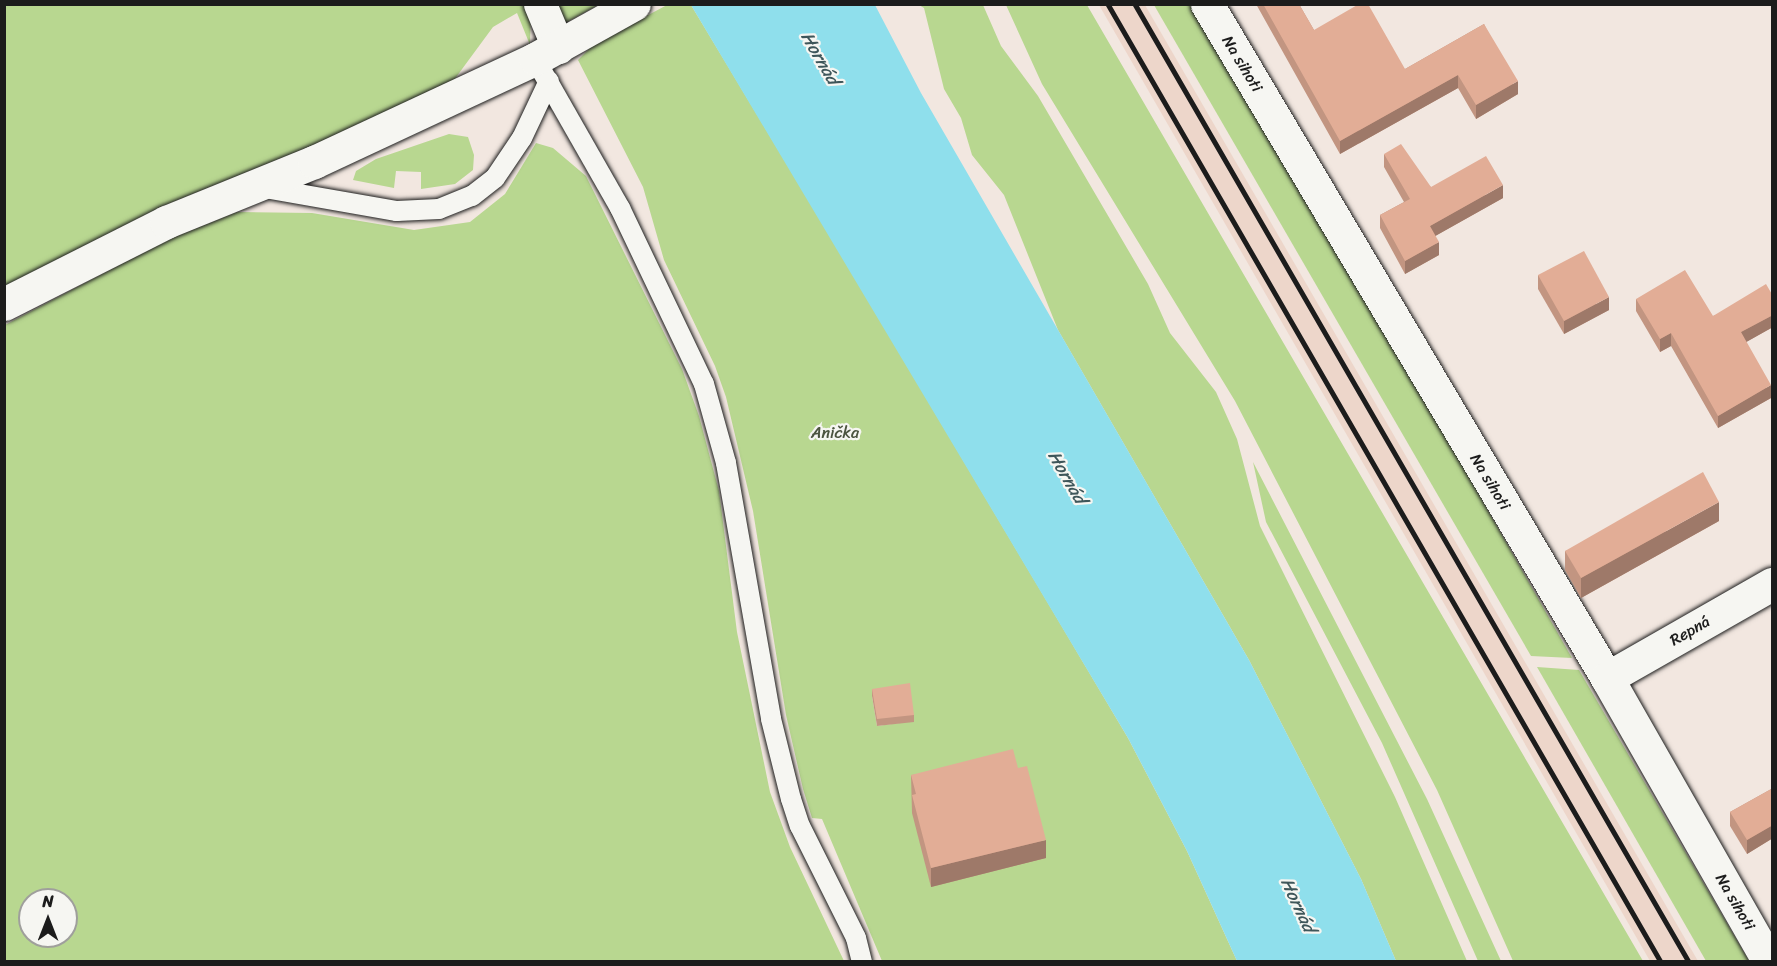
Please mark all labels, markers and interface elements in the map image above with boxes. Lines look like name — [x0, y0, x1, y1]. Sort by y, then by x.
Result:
water label: Hornád — [796, 28, 844, 88]
street label: Na sihoti — [1218, 32, 1266, 96]
park label: Anička — [811, 423, 859, 443]
water label: Hornád — [1043, 447, 1091, 507]
street label: Na sihoti — [1466, 450, 1514, 514]
street label: Repná — [1667, 612, 1713, 650]
street label: Na sihoti — [1711, 870, 1759, 934]
water label: Hornád — [1276, 874, 1320, 936]
text: N — [42, 887, 54, 916]
north arrow — [18, 888, 78, 948]

